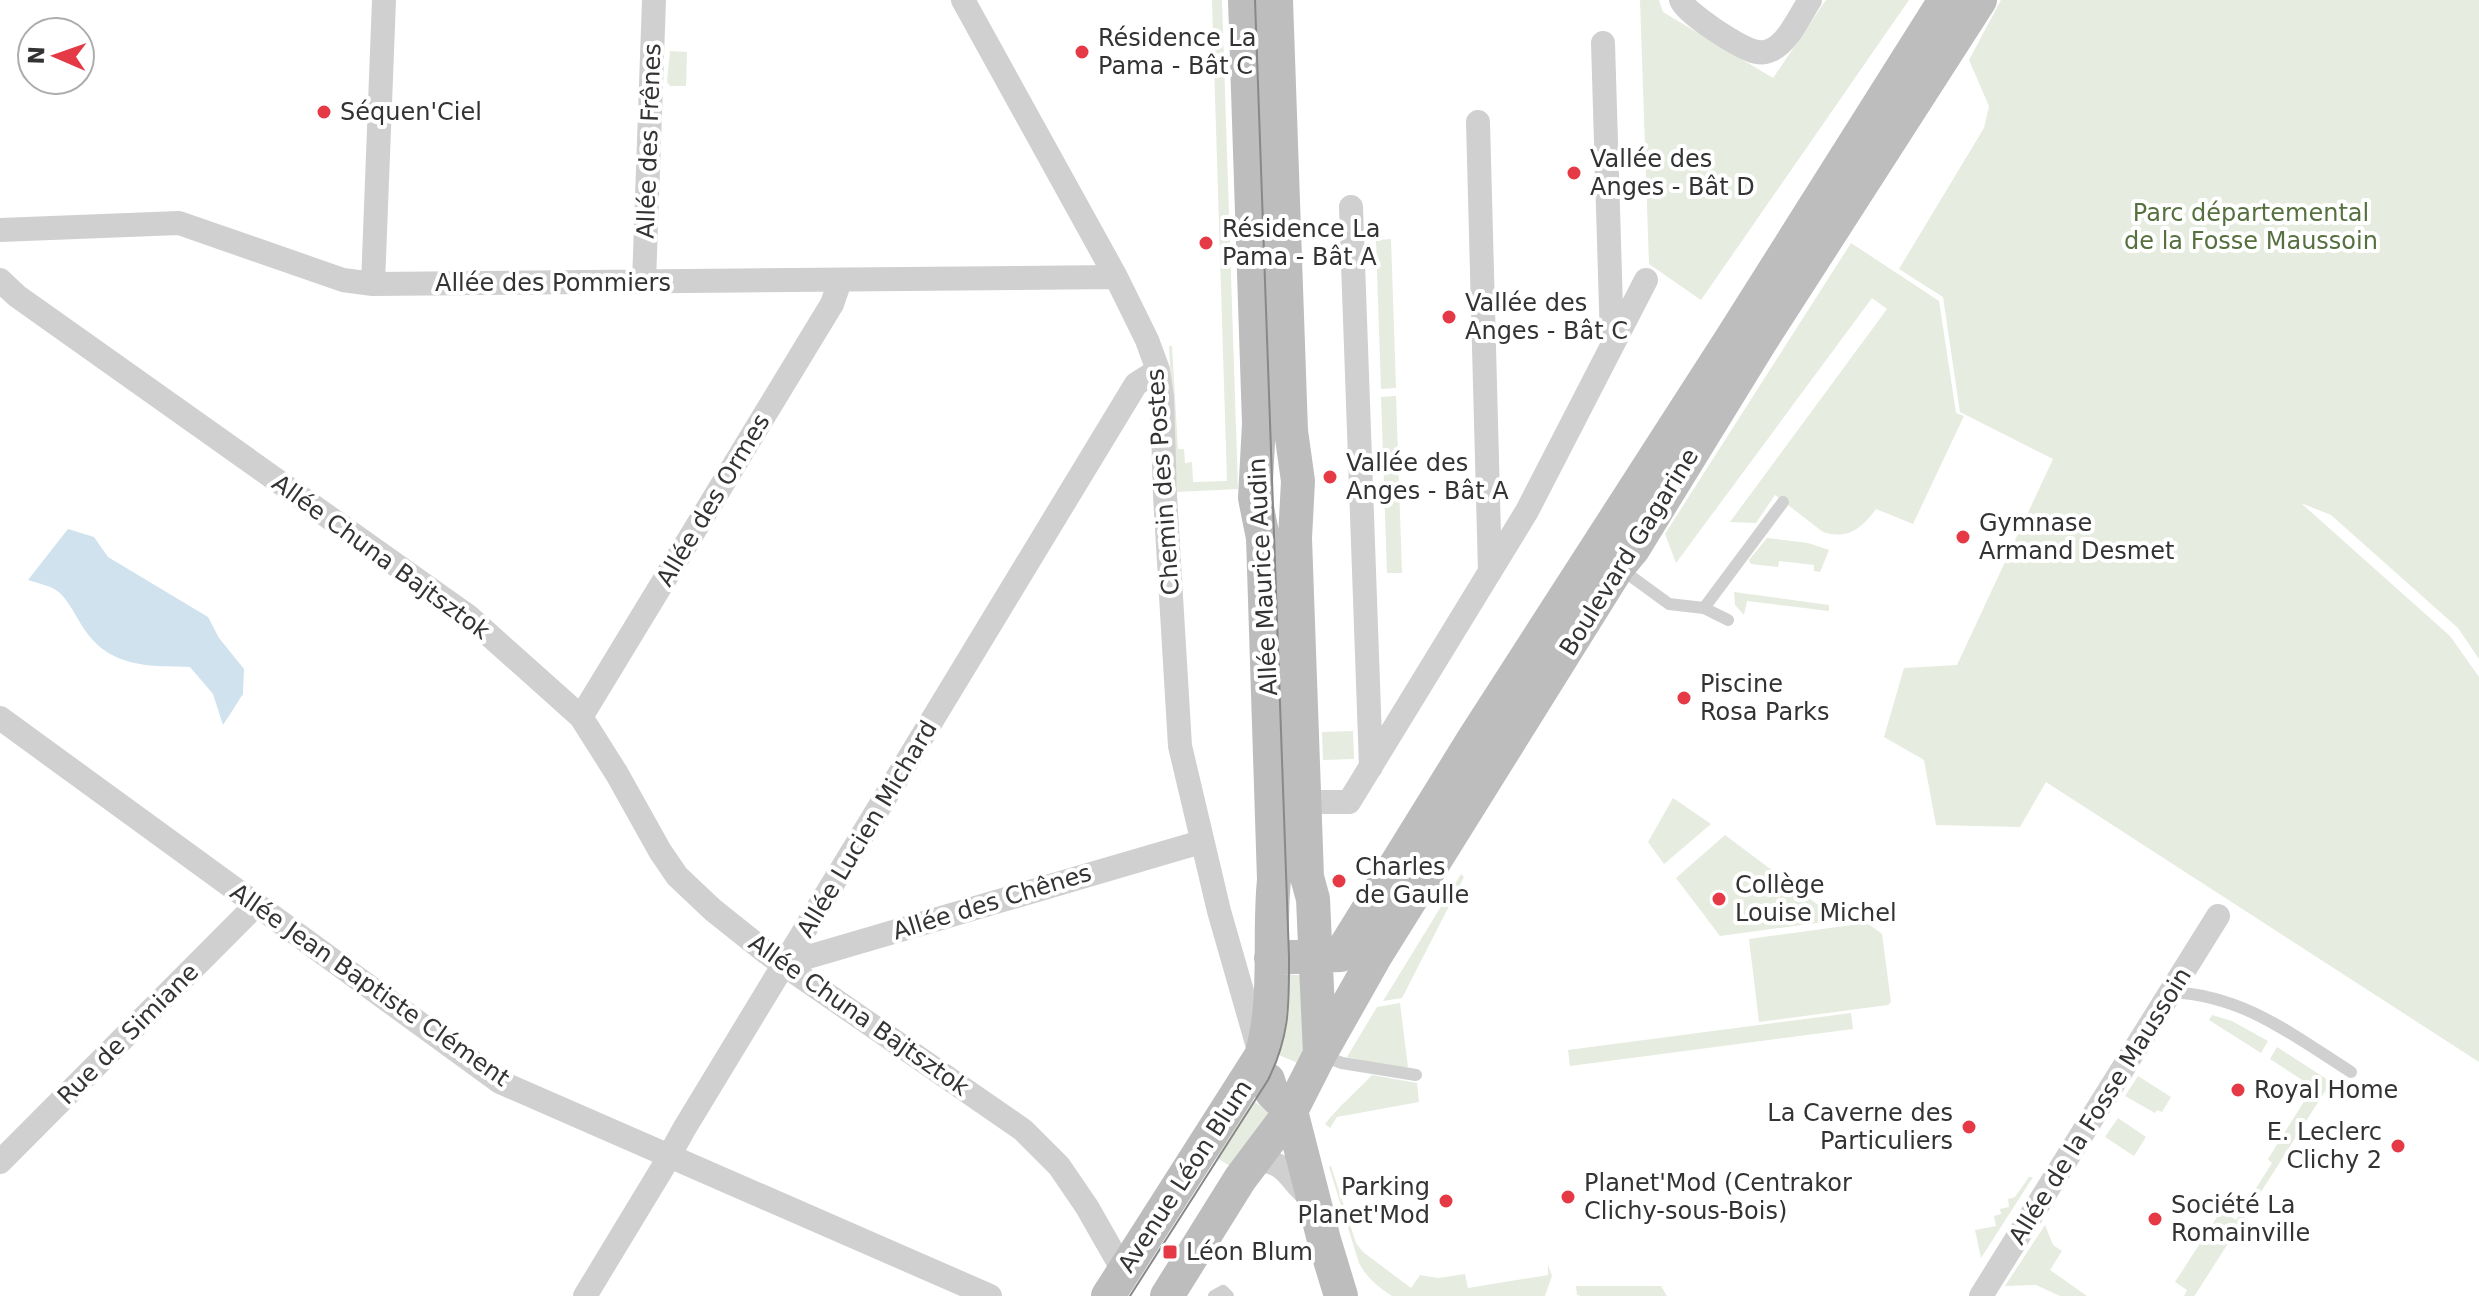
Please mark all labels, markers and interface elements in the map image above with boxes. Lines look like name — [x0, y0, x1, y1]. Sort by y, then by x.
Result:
north arrow — [16, 16, 96, 96]
place label: Résidence La Pama - Bât C — [1098, 24, 1256, 80]
street label: Allée des Frênes — [632, 43, 666, 239]
marker: Résidence La Pama - Bât C — [1073, 43, 1091, 61]
text: N — [24, 46, 49, 65]
place label: Séquen'Ciel — [340, 98, 482, 126]
marker: Séquen'Ciel — [315, 103, 333, 121]
place label: Vallée des Anges - Bât D — [1590, 145, 1755, 201]
marker: Vallée des Anges - Bât D — [1565, 164, 1583, 182]
park label: Parc départemental de la Fosse Maussoin — [2124, 199, 2378, 255]
place label: Résidence La Pama - Bât A — [1222, 215, 1380, 271]
marker: Résidence La Pama - Bât A — [1197, 234, 1215, 252]
street label: Allée des Pommiers — [435, 269, 671, 297]
place label: Vallée des Anges - Bât C — [1465, 289, 1628, 345]
marker: Vallée des Anges - Bât C — [1440, 308, 1458, 326]
street label: Chemin des Postes — [1141, 368, 1185, 596]
street label: Allée des Ormes — [651, 409, 775, 591]
street label: Boulevard Gagarine — [1554, 443, 1704, 661]
place label: Vallée des Anges - Bât A — [1346, 449, 1509, 505]
street label: Allée Maurice Audin — [1243, 457, 1283, 697]
marker: Vallée des Anges - Bât A — [1321, 468, 1339, 486]
street label: Allée Chuna Bajtsztok — [267, 469, 495, 645]
place label: Gymnase Armand Desmet — [1979, 509, 2174, 565]
marker: Gymnase Armand Desmet — [1954, 528, 1972, 546]
place label: Piscine Rosa Parks — [1700, 670, 1830, 726]
marker: Piscine Rosa Parks — [1675, 689, 1693, 707]
street label: Allée Lucien Michard — [791, 716, 943, 942]
place label: Charles de Gaulle — [1355, 853, 1469, 909]
street label: Allée des Chênes — [889, 858, 1095, 946]
place label: Collège Louise Michel — [1735, 871, 1897, 927]
marker: Charles de Gaulle — [1330, 872, 1348, 890]
street label: Allée Jean Baptiste Clément — [225, 878, 515, 1092]
marker: Collège Louise Michel — [1710, 890, 1728, 908]
street label: Allée Chuna Bajtsztok — [744, 928, 974, 1102]
street label: Rue de Simiane — [52, 958, 204, 1110]
street label: Allée de la Fosse Maussoin — [2003, 963, 2197, 1249]
street label: Avenue Léon Blum — [1112, 1074, 1258, 1278]
place label: Royal Home — [2254, 1076, 2398, 1104]
marker: Royal Home — [2229, 1081, 2247, 1099]
place label: La Caverne des Particuliers — [1767, 1099, 1953, 1155]
marker: La Caverne des Particuliers — [1960, 1118, 1978, 1136]
place label: E. Leclerc Clichy 2 — [2267, 1118, 2382, 1174]
marker: E. Leclerc Clichy 2 — [2389, 1137, 2407, 1155]
place label: Planet'Mod (Centrakor Clichy-sous-Bois) — [1584, 1169, 1852, 1225]
place label: Parking Planet'Mod — [1298, 1173, 1430, 1229]
marker: Planet'Mod (Centrakor Clichy-sous-Bois) — [1559, 1188, 1577, 1206]
place label: Société La Romainville — [2171, 1191, 2310, 1247]
marker: Parking Planet'Mod — [1437, 1192, 1455, 1210]
marker: Société La Romainville — [2146, 1210, 2164, 1228]
place label: Léon Blum — [1186, 1238, 1313, 1266]
marker: Léon Blum — [1161, 1243, 1179, 1261]

